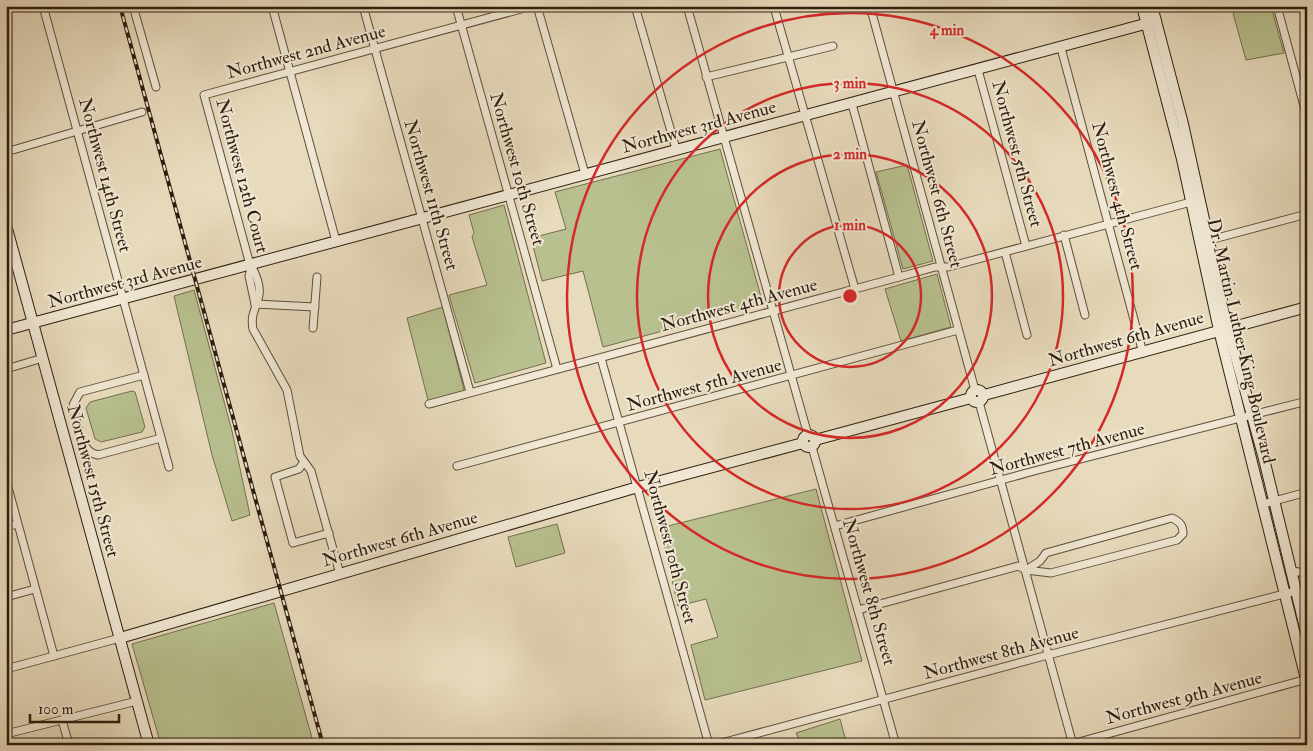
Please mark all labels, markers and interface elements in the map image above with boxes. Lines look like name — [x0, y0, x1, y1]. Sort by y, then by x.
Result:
street label: Northwest 2nd Avenue — [224, 20, 388, 84]
text: 4 min — [929, 21, 965, 40]
text: 3 min — [834, 74, 866, 93]
street label: Northwest 5th Street — [986, 78, 1048, 230]
street label: Northwest 10th Street — [484, 90, 550, 248]
street label: Northwest 14th Street — [73, 95, 137, 255]
street label: Northwest 3rd Avenue — [619, 95, 779, 159]
street label: Northwest 12th Court — [210, 96, 274, 256]
street label: Northwest 11th Street — [398, 117, 464, 273]
street label: Northwest 6th Street — [906, 118, 968, 271]
street label: Northwest 4th Street — [1086, 119, 1148, 273]
text: 2 min — [833, 145, 867, 164]
text: 1 min — [834, 216, 866, 235]
street label: Dr. Martin Luther King Boulevard — [1202, 216, 1280, 466]
street label: Northwest 3rd Avenue — [45, 250, 205, 314]
street label: Northwest 4th Avenue — [658, 273, 820, 337]
centre of rings — [841, 287, 859, 305]
street label: Northwest 6th Avenue — [1046, 306, 1207, 372]
street label: Northwest 5th Avenue — [624, 353, 784, 417]
street label: Northwest 15th Street — [62, 402, 124, 560]
street label: Northwest 7th Avenue — [987, 417, 1148, 481]
street label: Northwest 10th Street — [638, 468, 702, 627]
street label: Northwest 6th Avenue — [320, 506, 481, 572]
street label: Northwest 8th Street — [837, 516, 901, 668]
street label: Northwest 8th Avenue — [921, 621, 1082, 685]
street label: Northwest 9th Avenue — [1103, 666, 1265, 730]
scale bar — [30, 691, 119, 723]
text: 100 m — [38, 700, 74, 719]

